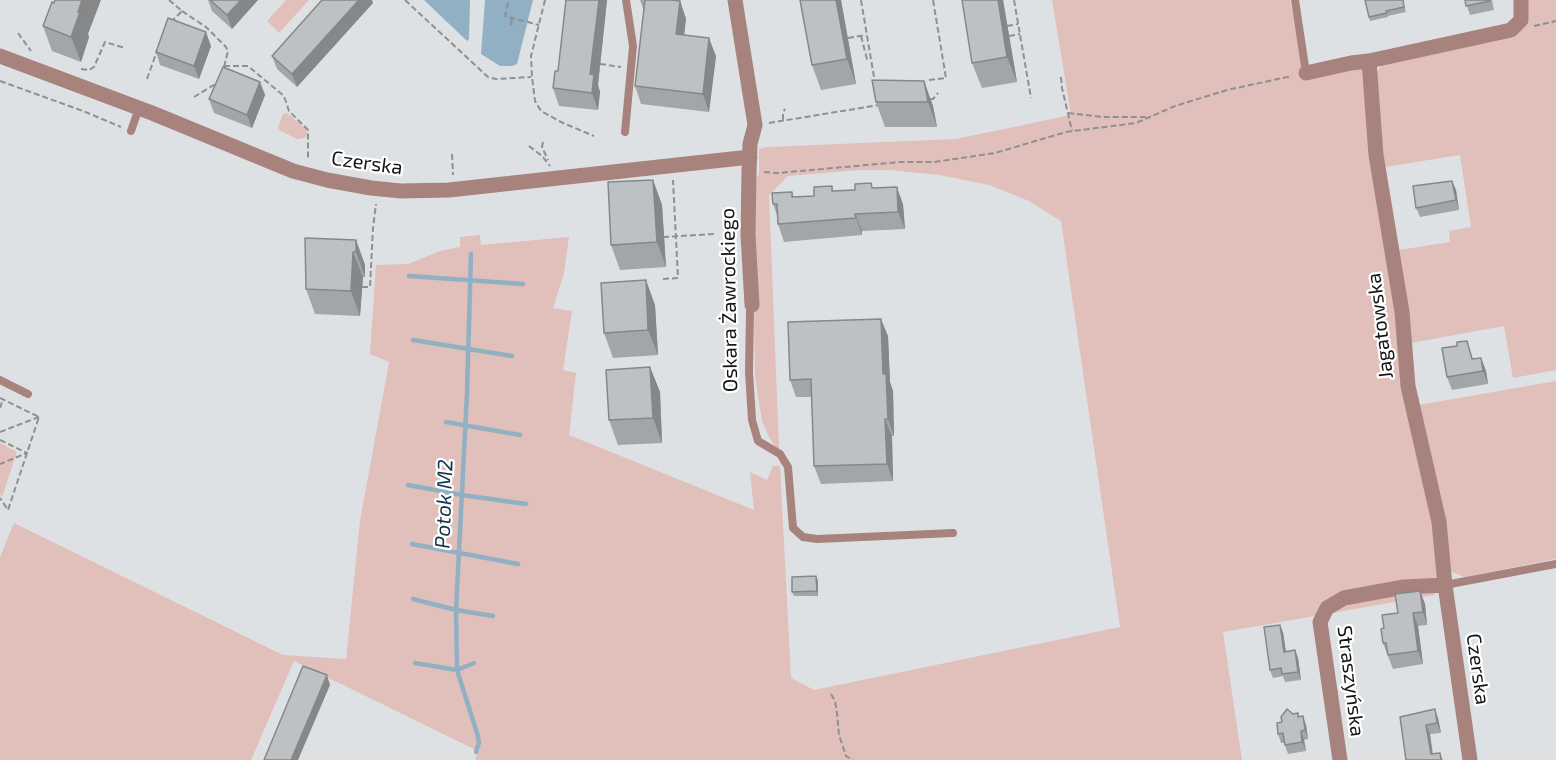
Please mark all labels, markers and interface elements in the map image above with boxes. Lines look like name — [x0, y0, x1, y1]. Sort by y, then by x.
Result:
street label: Czerska — [330, 146, 404, 180]
street label: Oskara Żawrockiego — [715, 208, 743, 392]
street label: Jagatowska — [1362, 272, 1398, 380]
water label: Potok M2 — [430, 459, 458, 549]
street label: Straszyńska — [1332, 624, 1370, 738]
street label: Czerska — [1461, 632, 1495, 706]

